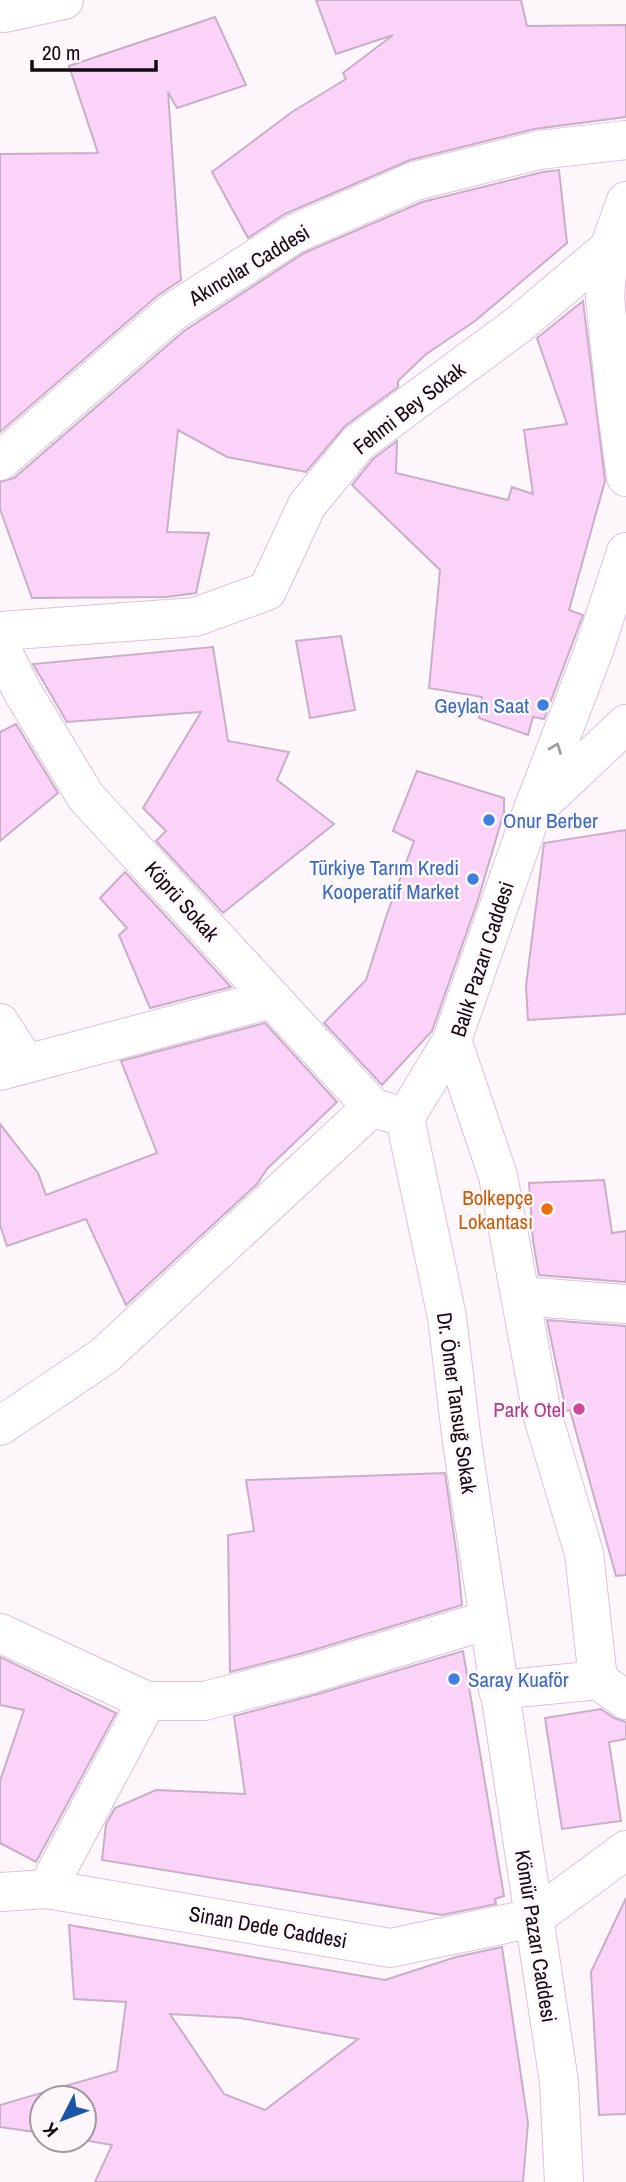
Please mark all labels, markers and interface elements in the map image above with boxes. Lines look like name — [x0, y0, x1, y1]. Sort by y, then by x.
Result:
scale bar — [32, 28, 156, 72]
text: 20 m — [42, 38, 80, 67]
street label: Akıncılar Caddesi — [182, 218, 315, 313]
street label: Fehmi Bey Sokak — [347, 355, 471, 461]
place label: Geylan Saat — [434, 691, 529, 720]
marker: Geylan Saat — [535, 697, 551, 713]
one-way arrow — [548, 743, 562, 755]
place label: Onur Berber — [503, 806, 598, 835]
marker: Onur Berber — [481, 812, 497, 828]
place label: Türkiye Tarım Kredi Kooperatif Market — [309, 853, 459, 906]
street label: Köprü Sokak — [138, 855, 226, 948]
marker: Türkiye Tarım Kredi Kooperatif Market — [465, 871, 481, 887]
street label: Balık Pazarı Caddesi — [443, 878, 521, 1040]
place label: Bolkepçe Lokantası — [458, 1183, 533, 1236]
marker: Bolkepçe Lokantası — [539, 1201, 555, 1217]
street label: Dr. Ömer Tansuğ Sokak — [430, 1310, 484, 1496]
place label: Park Otel — [493, 1395, 565, 1424]
marker: Park Otel — [571, 1401, 587, 1417]
place label: Saray Kuaför — [468, 1665, 569, 1694]
marker: Saray Kuaför — [446, 1671, 462, 1687]
street label: Kömür Pazarı Caddesi — [508, 1848, 564, 2024]
street label: Sinan Dede Caddesi — [187, 1899, 349, 1955]
north arrow — [28, 2084, 98, 2154]
text: K — [36, 2117, 64, 2143]

